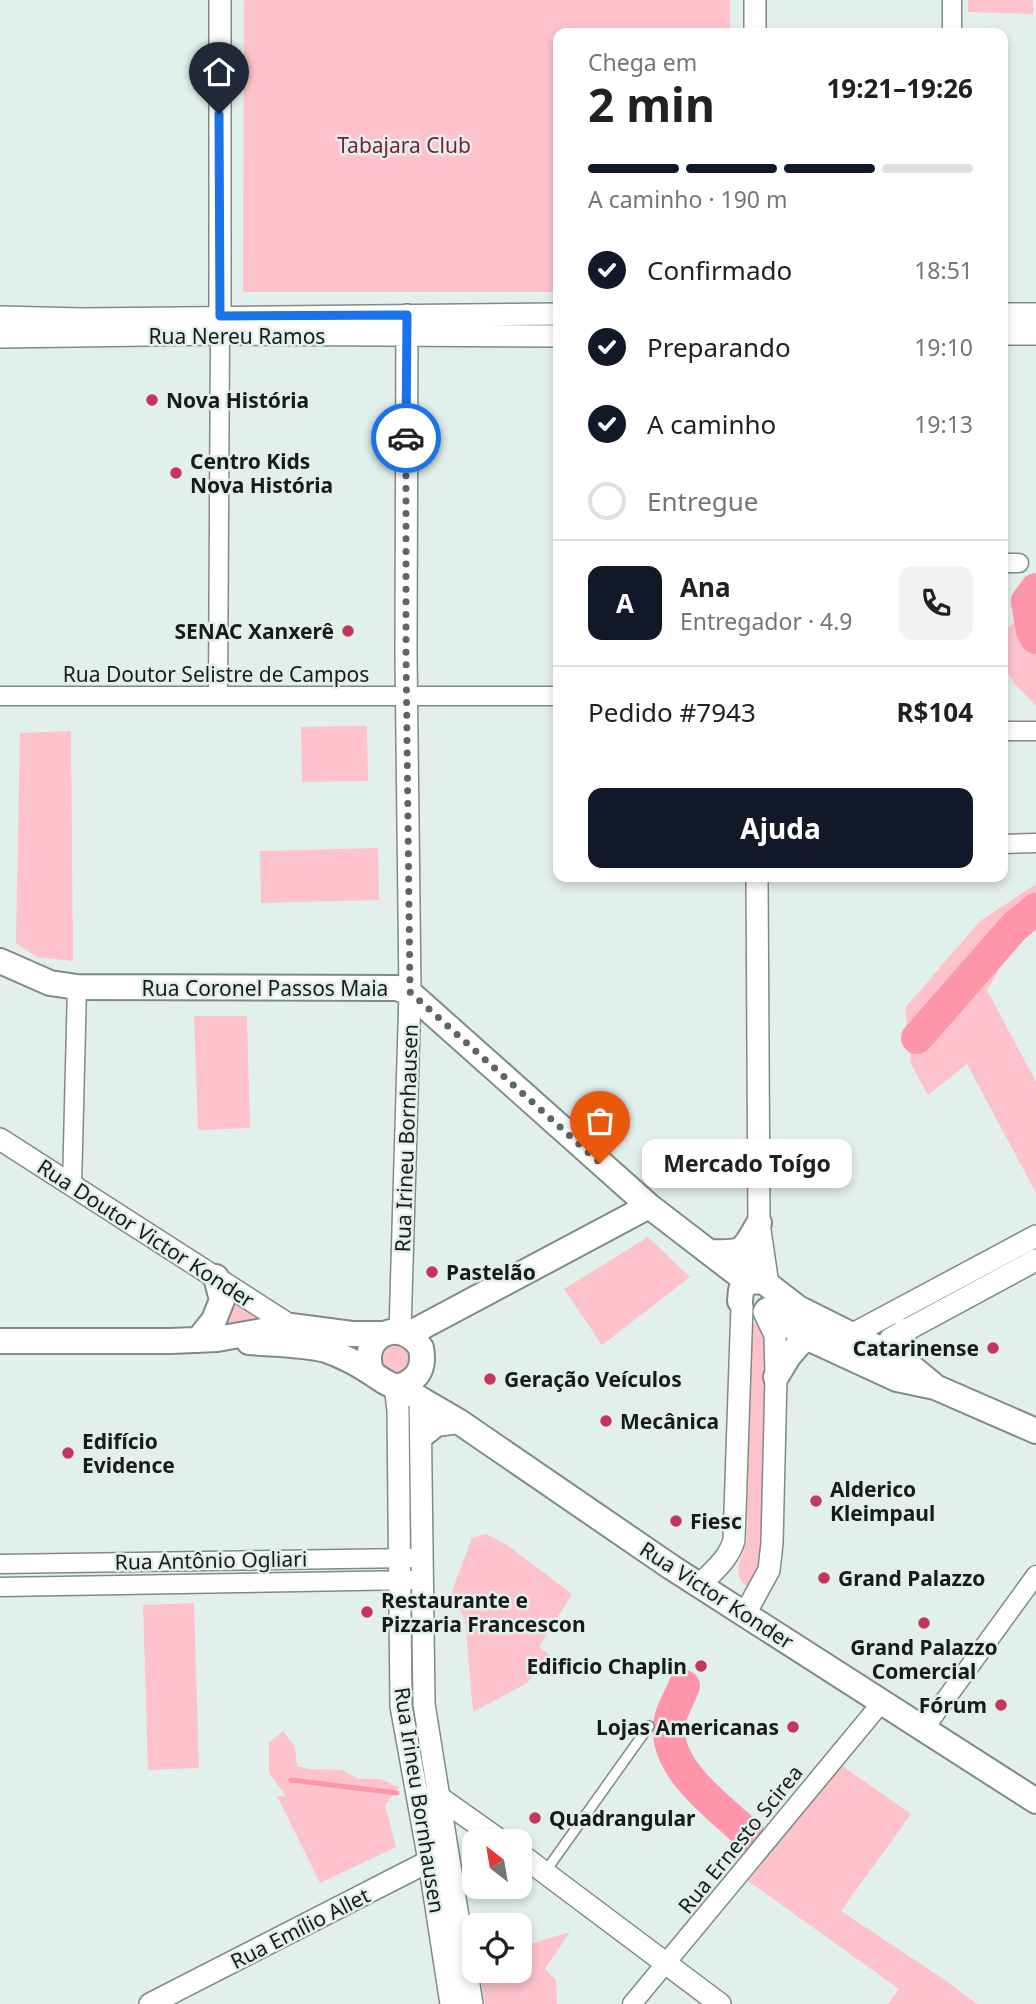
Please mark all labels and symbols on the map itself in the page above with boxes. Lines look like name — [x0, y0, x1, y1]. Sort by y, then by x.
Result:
pin — [189, 42, 249, 114]
park label: Tabajara Club — [337, 131, 471, 159]
street label: Rua Nereu Ramos — [149, 322, 325, 350]
place label: Nova História — [166, 386, 309, 414]
marker: Nova História — [144, 392, 160, 408]
courier — [371, 403, 441, 473]
place label: Centro Kids Nova História — [190, 447, 333, 499]
marker: Centro Kids Nova História — [168, 465, 184, 481]
place label: SENAC Xanxerê — [174, 617, 334, 645]
marker: SENAC Xanxerê — [340, 623, 356, 639]
street label: Rua Doutor Selistre de Campos — [63, 660, 369, 688]
street label: Rua Coronel Passos Maia — [142, 974, 388, 1002]
street label: Rua Irineu Bornhausen — [388, 1023, 424, 1253]
pin — [570, 1091, 630, 1163]
callout: Mercado Toígo — [642, 1138, 852, 1188]
street label: Rua Doutor Victor Konder — [32, 1152, 260, 1314]
place label: Pastelão — [446, 1258, 536, 1286]
marker: Pastelão — [424, 1264, 440, 1280]
place label: Catarinense — [853, 1334, 979, 1362]
marker: Catarinense — [985, 1340, 1001, 1356]
place label: Geração Veículos — [504, 1365, 682, 1393]
marker: Geração Veículos — [482, 1371, 498, 1387]
place label: Mecânica — [620, 1407, 719, 1435]
marker: Mecânica — [598, 1413, 614, 1429]
place label: Edifício Evidence — [82, 1427, 175, 1479]
marker: Edifício Evidence — [60, 1445, 76, 1461]
place label: Alderico Kleimpaul — [830, 1475, 935, 1527]
marker: Alderico Kleimpaul — [808, 1493, 824, 1509]
place label: Fiesc — [690, 1507, 742, 1535]
marker: Fiesc — [668, 1513, 684, 1529]
street label: Rua Victor Konder — [635, 1535, 799, 1655]
street label: Rua Antônio Ogliari — [114, 1544, 308, 1576]
place label: Grand Palazzo — [838, 1564, 985, 1592]
marker: Grand Palazzo — [816, 1570, 832, 1586]
place label: Restaurante e Pizzaria Francescon — [381, 1586, 586, 1638]
marker: Restaurante e Pizzaria Francescon — [359, 1604, 375, 1620]
marker: Grand Palazzo Comercial — [916, 1615, 932, 1631]
place label: Grand Palazzo Comercial — [850, 1633, 998, 1685]
place label: Edificio Chaplin — [526, 1652, 687, 1680]
marker: Edificio Chaplin — [693, 1658, 709, 1674]
street label: Rua Irineu Bornhausen — [388, 1685, 452, 1915]
place label: Fórum — [919, 1691, 987, 1719]
marker: Fórum — [993, 1697, 1009, 1713]
place label: Lojas Americanas — [596, 1713, 779, 1741]
marker: Lojas Americanas — [785, 1719, 801, 1735]
street label: Rua Ernesto Scirea — [671, 1759, 809, 1919]
place label: Quadrangular — [549, 1804, 696, 1832]
marker: Quadrangular — [527, 1810, 543, 1826]
north arrow — [462, 1829, 532, 1899]
street label: Rua Emílio Allet — [226, 1881, 375, 1975]

